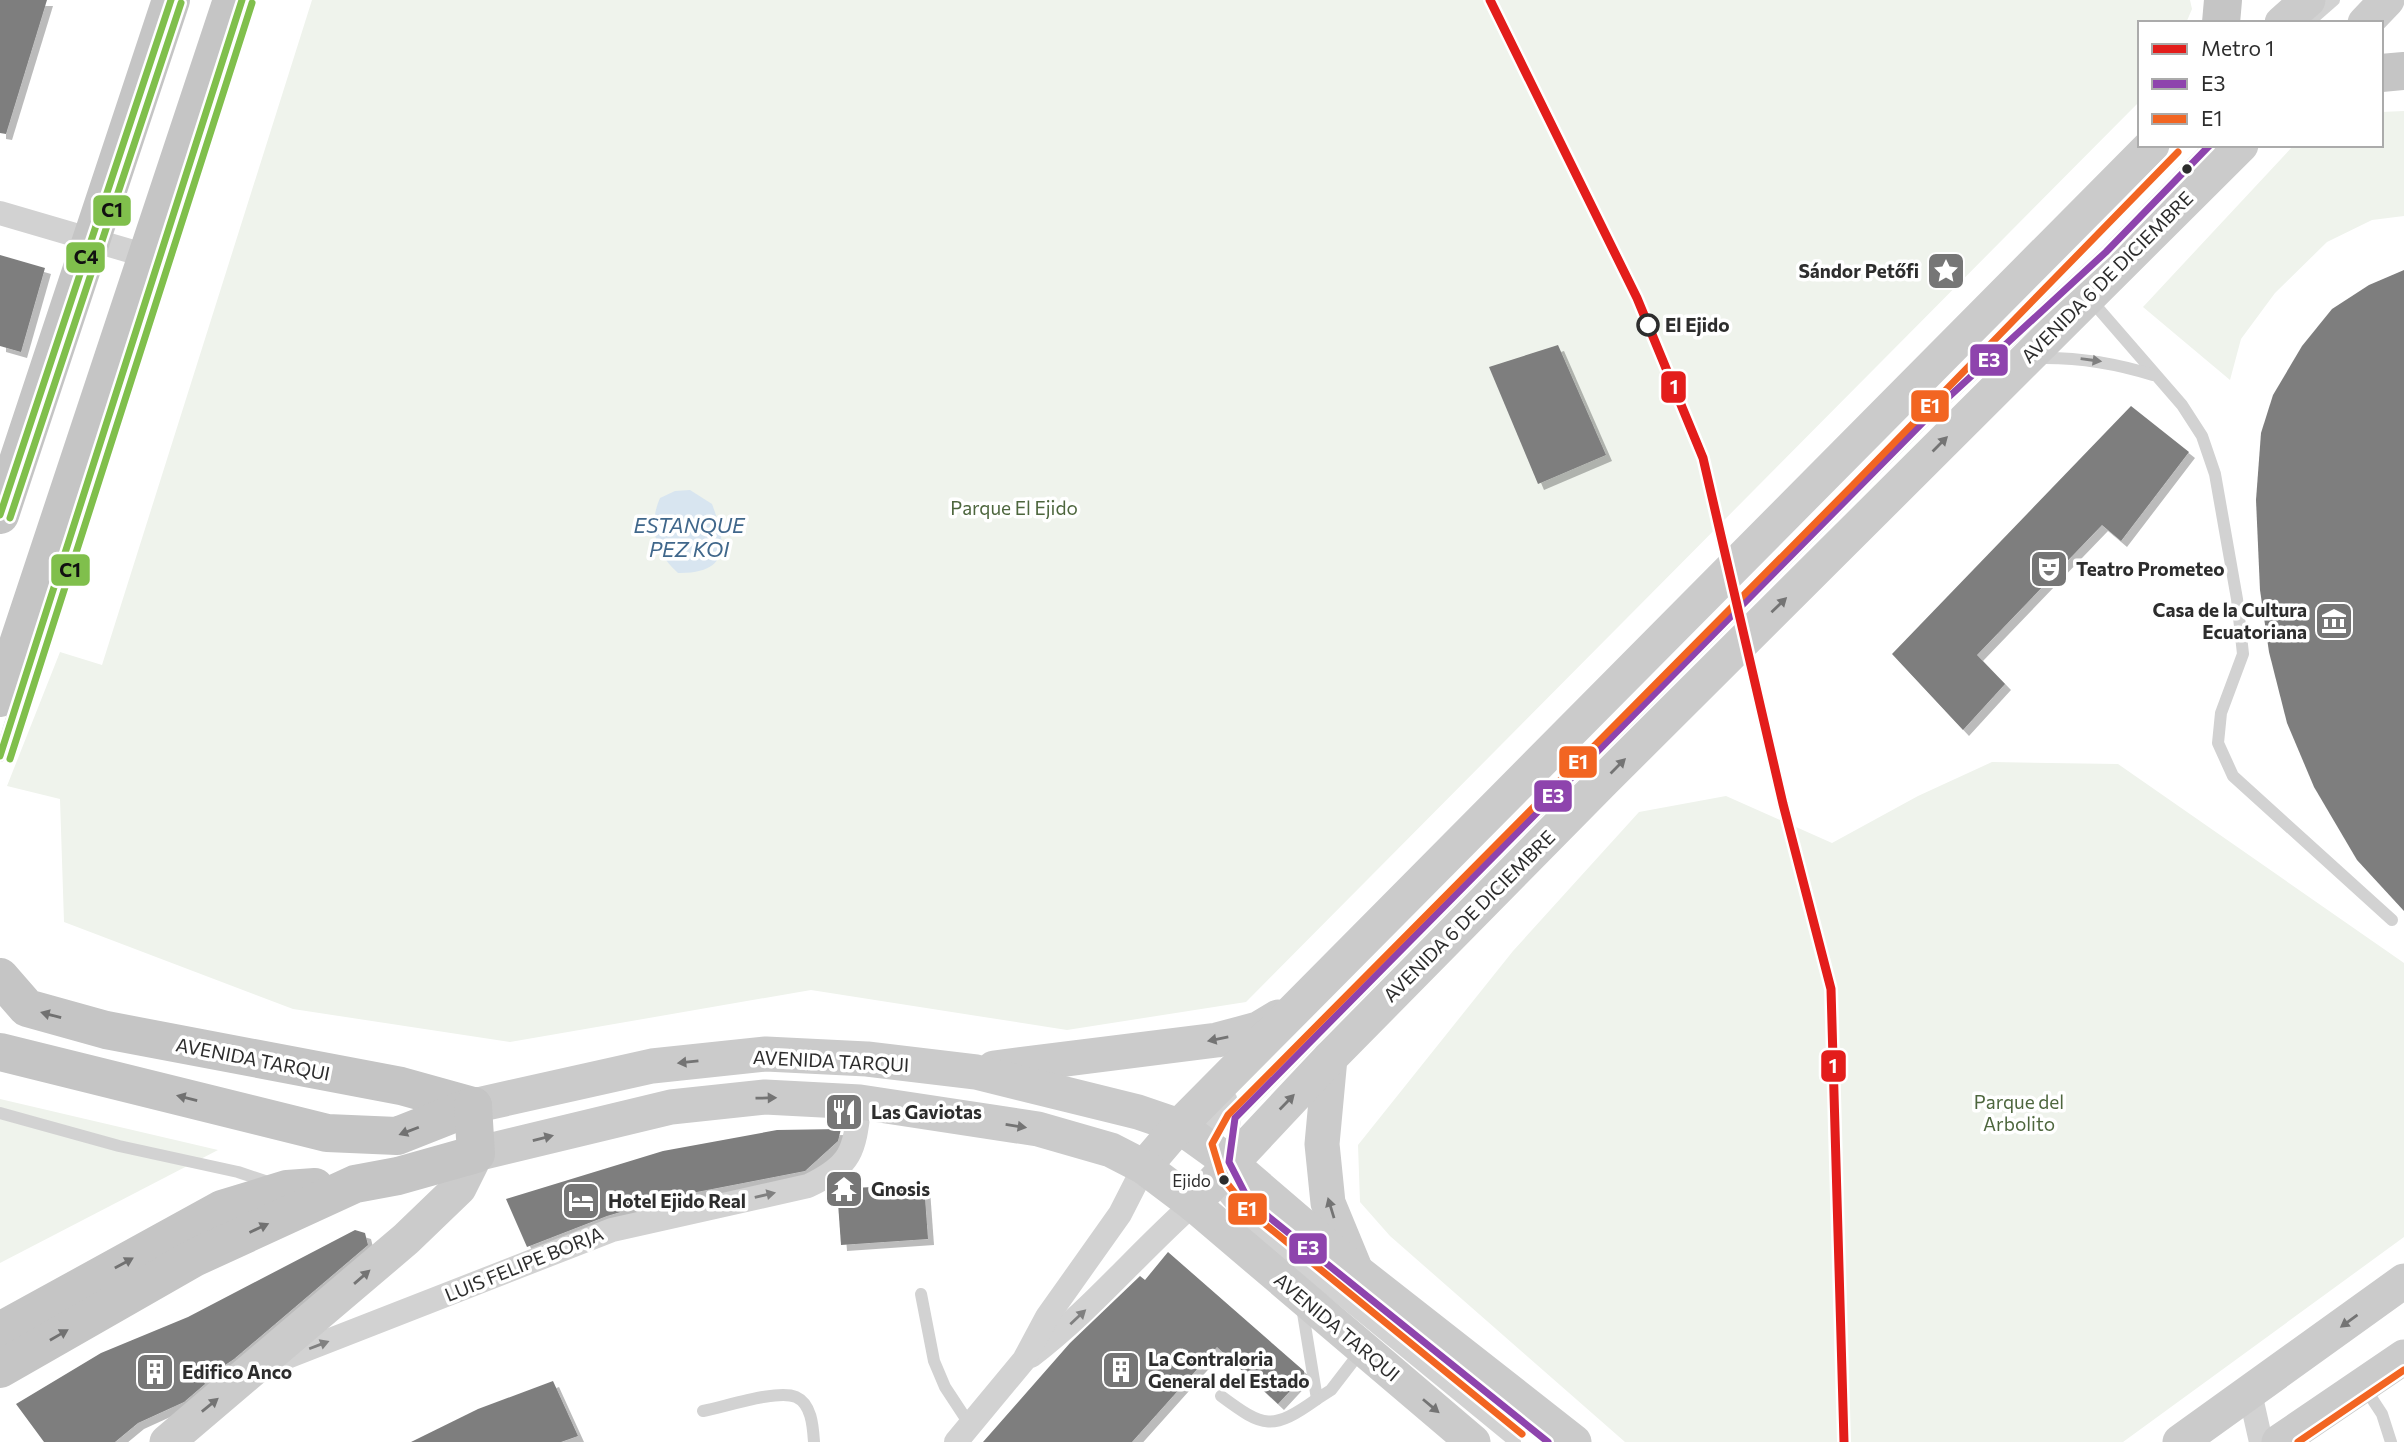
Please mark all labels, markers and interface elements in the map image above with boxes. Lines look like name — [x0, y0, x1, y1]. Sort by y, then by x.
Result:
legend — [2138, 21, 2383, 147]
text: Metro 1 — [2201, 35, 2274, 60]
text: E3 — [2201, 70, 2225, 95]
text: E1 — [2201, 105, 2222, 130]
unlabelled marker — [2180, 162, 2194, 176]
street label: AVENIDA 6 DE DICIEMBRE — [2016, 186, 2197, 367]
line badge: C1 — [92, 194, 132, 227]
text: C1 — [101, 198, 123, 221]
line badge: C4 — [65, 241, 106, 274]
text: C4 — [74, 245, 99, 268]
place icon: Sándor Petőfi — [1925, 250, 1967, 292]
place label: Sándor Petőfi — [1798, 259, 1919, 282]
place label: El Ejido — [1665, 313, 1730, 336]
marker: El Ejido — [1637, 314, 1659, 336]
line badge: E3 — [1969, 343, 2009, 377]
text: E3 — [1978, 348, 2000, 371]
one-way arrow — [2080, 355, 2102, 366]
line badge: 1 — [1660, 370, 1687, 404]
text: 1 — [1670, 375, 1678, 398]
line badge: E1 — [1910, 389, 1950, 423]
text: E1 — [1920, 394, 1940, 417]
one-way arrow — [1932, 436, 1948, 453]
park label: Parque El Ejido — [950, 496, 1078, 519]
water label: ESTANQUE PEZ KOI — [633, 512, 746, 561]
theatre icon: Teatro Prometeo — [2028, 548, 2070, 590]
line badge: C1 — [50, 553, 91, 587]
place label: Teatro Prometeo — [2076, 557, 2225, 580]
text: C1 — [59, 558, 81, 581]
one-way arrow — [1770, 597, 1787, 613]
place label: Casa de la Cultura Ecuatoriana — [2152, 598, 2307, 643]
museum icon: Casa de la Cultura Ecuatoriana — [2313, 600, 2355, 642]
line badge: E1 — [1558, 745, 1598, 779]
text: E1 — [1568, 750, 1588, 773]
one-way arrow — [1610, 757, 1627, 774]
line badge: E3 — [1533, 779, 1573, 813]
text: E3 — [1542, 784, 1564, 807]
street label: AVENIDA 6 DE DICIEMBRE — [1378, 825, 1559, 1006]
one-way arrow — [41, 1009, 62, 1019]
street label: AVENIDA TARQUI — [174, 1032, 332, 1085]
one-way arrow — [1207, 1033, 1229, 1044]
street label: AVENIDA TARQUI — [752, 1045, 910, 1076]
line badge: 1 — [1820, 1049, 1847, 1083]
text: 1 — [1829, 1054, 1837, 1077]
one-way arrow — [677, 1057, 699, 1068]
park label: Parque del Arbolito — [1974, 1090, 2064, 1135]
restaurant icon: Las Gaviotas — [823, 1091, 865, 1133]
one-way arrow — [176, 1092, 198, 1103]
one-way arrow — [755, 1092, 777, 1104]
one-way arrow — [1279, 1094, 1295, 1111]
place label: Las Gaviotas — [871, 1100, 982, 1123]
one-way arrow — [1005, 1121, 1027, 1132]
one-way arrow — [399, 1125, 420, 1136]
one-way arrow — [532, 1132, 554, 1143]
temple icon: Gnosis — [823, 1168, 865, 1210]
place label: Ejido — [1172, 1170, 1211, 1191]
marker: Ejido — [1217, 1173, 1231, 1187]
place label: Gnosis — [871, 1177, 930, 1200]
hotel icon: Hotel Ejido Real — [560, 1180, 602, 1222]
place label: Hotel Ejido Real — [608, 1189, 746, 1212]
one-way arrow — [755, 1190, 777, 1201]
line badge: E1 — [1227, 1192, 1268, 1226]
text: E1 — [1237, 1197, 1257, 1220]
one-way arrow — [1326, 1197, 1336, 1218]
street label: LUIS FELIPE BORJA — [441, 1221, 606, 1306]
one-way arrow — [249, 1222, 270, 1233]
line badge: E3 — [1288, 1232, 1328, 1265]
text: E3 — [1297, 1236, 1319, 1259]
one-way arrow — [114, 1257, 134, 1269]
street label: AVENIDA TARQUI — [1270, 1267, 1405, 1386]
one-way arrow — [354, 1270, 371, 1285]
one-way arrow — [1069, 1309, 1086, 1326]
one-way arrow — [2340, 1314, 2358, 1328]
one-way arrow — [50, 1329, 69, 1341]
one-way arrow — [308, 1339, 329, 1350]
place label: La Contraloria General del Estado — [1148, 1347, 1310, 1392]
building icon: La Contraloria General del Estado — [1100, 1349, 1142, 1391]
building icon: Edifico Anco — [134, 1351, 176, 1393]
place label: Edifico Anco — [182, 1360, 292, 1383]
one-way arrow — [200, 1397, 218, 1412]
one-way arrow — [1422, 1398, 1440, 1414]

